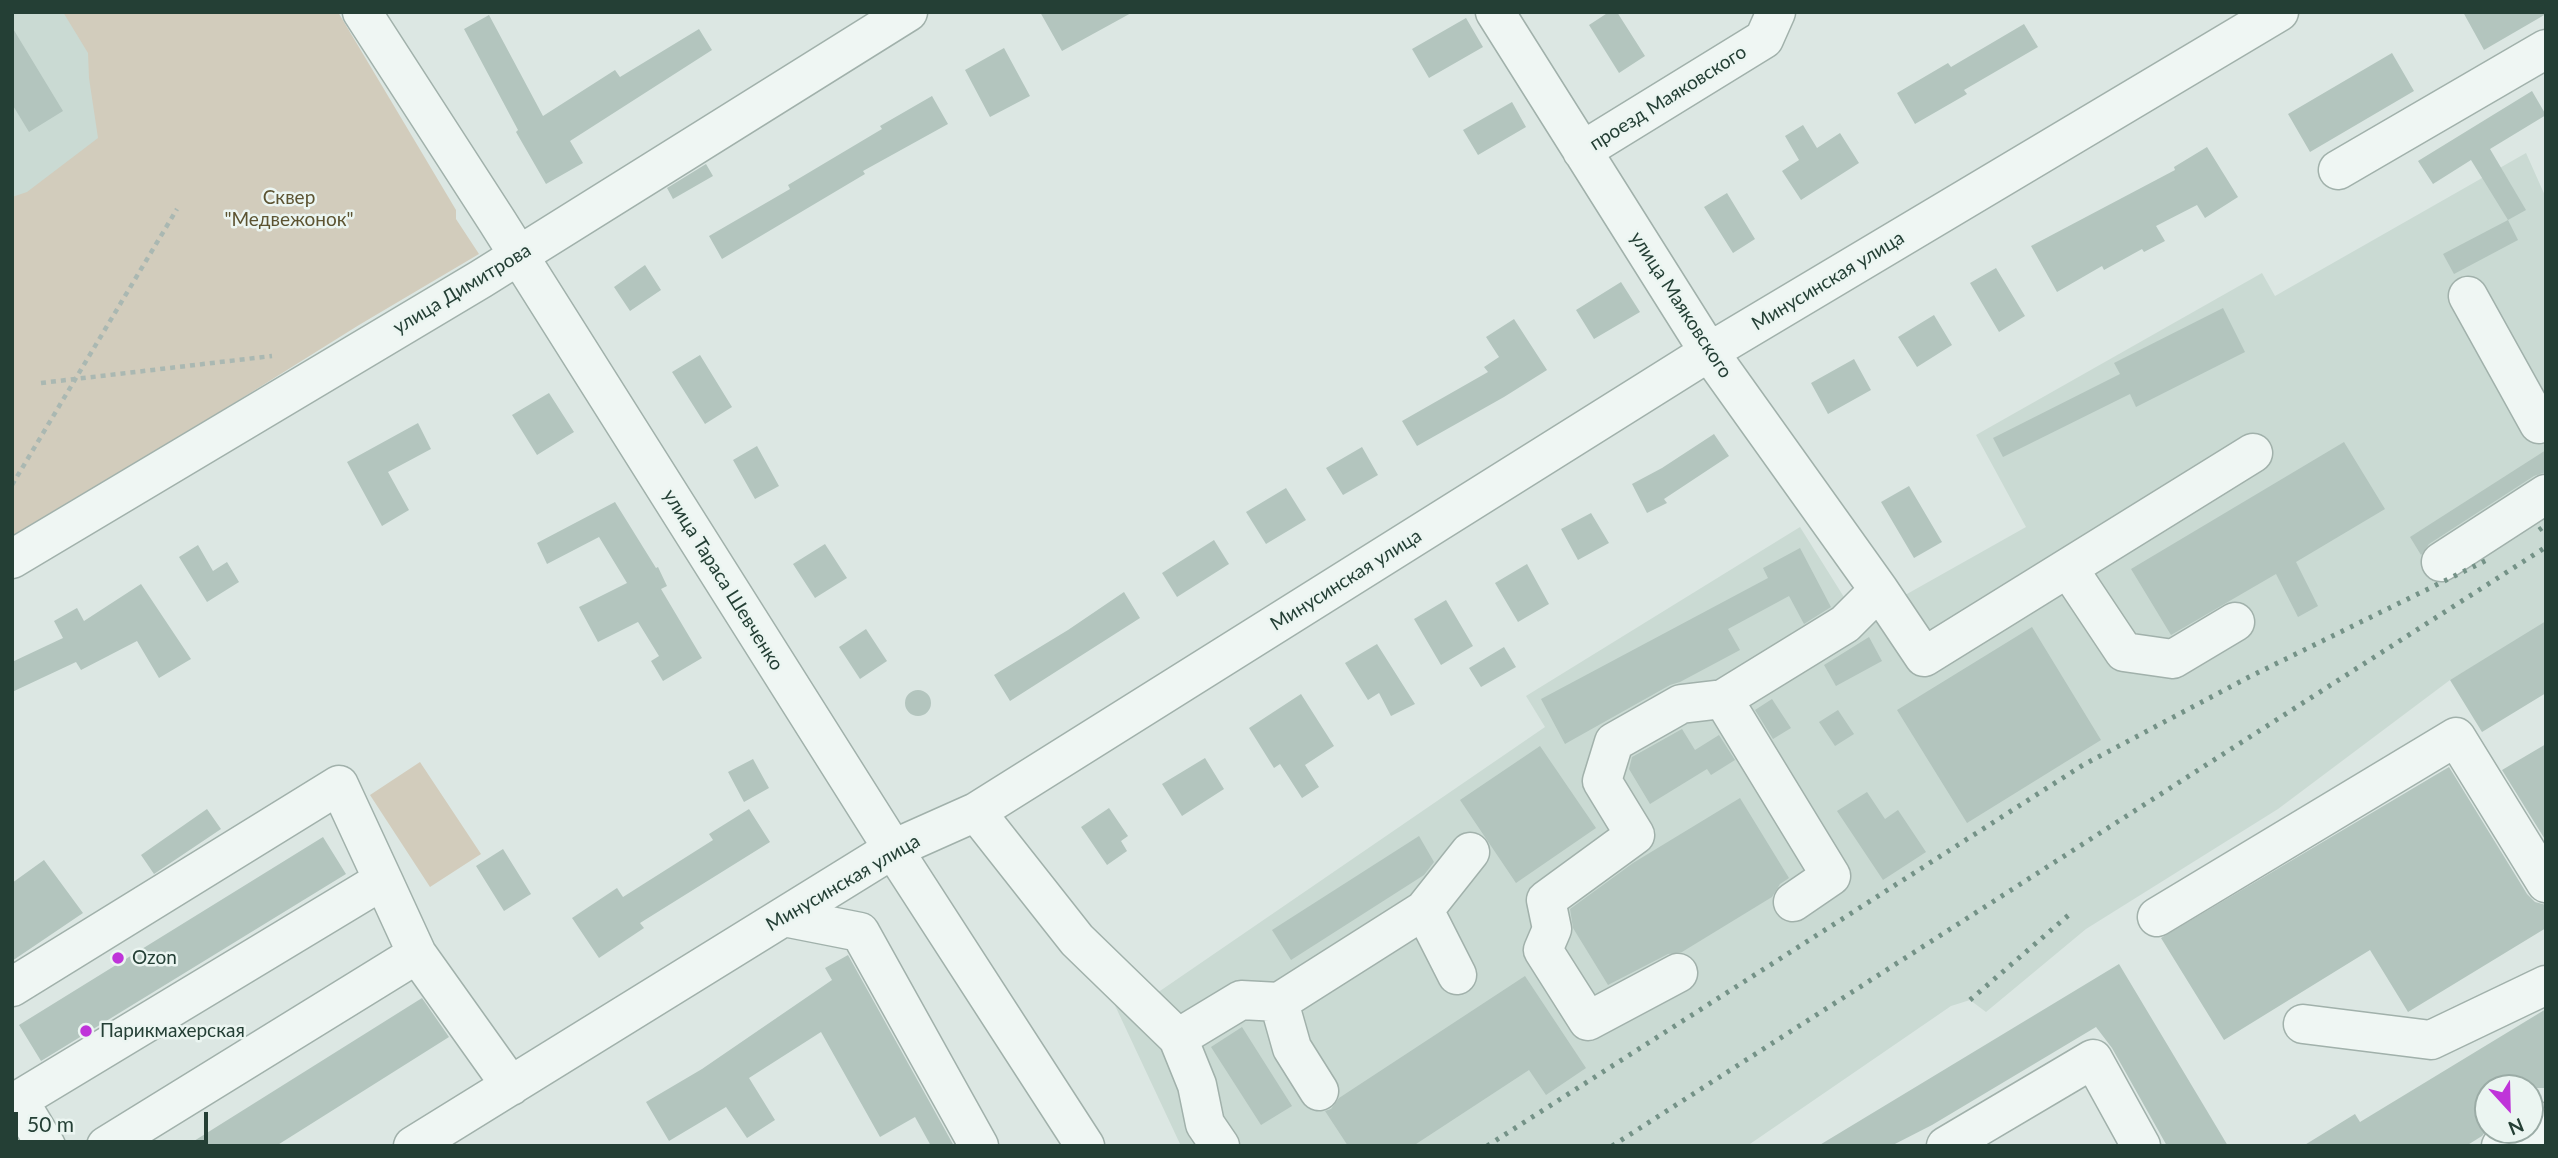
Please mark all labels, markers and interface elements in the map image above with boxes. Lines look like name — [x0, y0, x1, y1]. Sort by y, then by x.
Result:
street label: проезд Маяковского — [1585, 41, 1751, 155]
park label: Сквер "Медвежонок" — [224, 187, 354, 231]
street label: Минусинская улица — [1748, 226, 1908, 336]
street label: улица Маяковского — [1625, 227, 1737, 383]
street label: улица Димитрова — [389, 239, 535, 339]
street label: улица Тараса Шевченко — [658, 485, 788, 675]
street label: Минусинская улица — [1266, 524, 1426, 636]
street label: Минусинская улица — [762, 830, 924, 936]
place label: Ozon — [132, 947, 177, 969]
marker: Ozon — [110, 950, 126, 966]
place label: Парикмахерская — [100, 1020, 245, 1042]
marker: Парикмахерская — [78, 1023, 94, 1039]
north arrow — [2474, 1074, 2544, 1144]
scale bar — [18, 1098, 212, 1142]
text: 50 m — [27, 1111, 74, 1136]
text: N — [2505, 1114, 2527, 1140]

